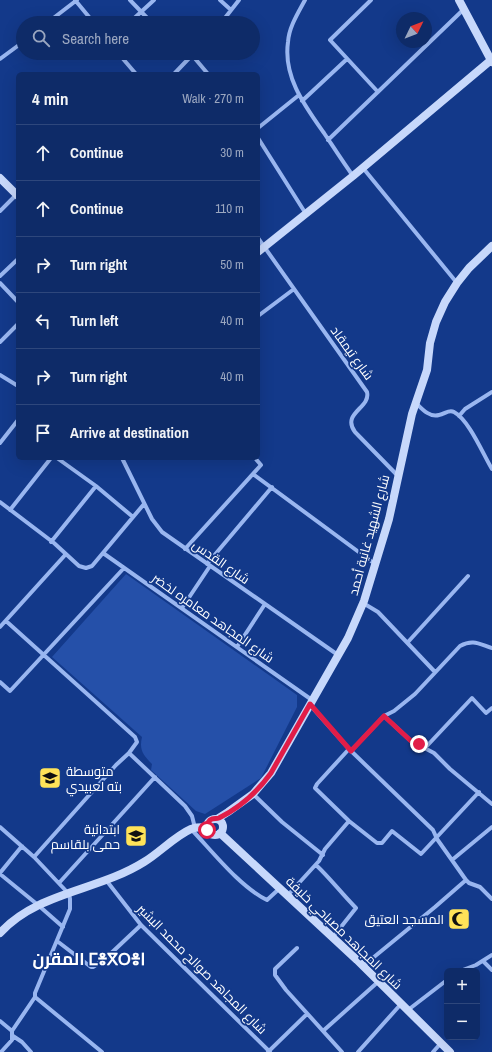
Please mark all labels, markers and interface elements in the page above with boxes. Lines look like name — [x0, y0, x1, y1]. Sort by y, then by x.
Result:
north arrow — [396, 12, 432, 48]
search box — [16, 16, 260, 60]
icon: search — [30, 27, 52, 49]
text: Search here — [62, 28, 129, 49]
text: 4 min — [32, 87, 68, 110]
text: Walk · 270 m — [182, 90, 244, 107]
icon: ahead — [32, 142, 54, 164]
text: Continue — [70, 142, 123, 163]
text: 30 m — [220, 144, 244, 161]
icon: ahead — [32, 198, 54, 220]
text: Continue — [70, 198, 123, 219]
text: 110 m — [215, 200, 244, 217]
icon: right — [32, 254, 54, 276]
text: Turn right — [70, 254, 127, 275]
text: 50 m — [220, 256, 244, 273]
icon: left — [32, 310, 54, 332]
text: Turn left — [70, 310, 118, 331]
text: 40 m — [220, 312, 244, 329]
street label: شارع تيمقاد — [327, 323, 377, 383]
icon: right — [32, 366, 54, 388]
text: Turn right — [70, 366, 127, 387]
text: 40 m — [220, 368, 244, 385]
icon: arrive — [32, 422, 54, 444]
text: Arrive at destination — [70, 422, 189, 443]
street label: شارع الشهيد غانية أحمد — [345, 473, 393, 597]
street label: شارع القدس — [189, 536, 253, 588]
street label: شارع المجاهد معامره لخضر — [148, 569, 277, 667]
route end — [410, 735, 428, 753]
place label: متوسطة بته لعبيدي — [66, 763, 122, 797]
school or university icon: متوسطة بته لعبيدي — [37, 765, 63, 791]
place label: ابتدائية حمى بلقاسم — [51, 821, 120, 854]
route start — [198, 821, 216, 839]
school or university icon: ابتدائية حمى بلقاسم — [123, 823, 149, 849]
street label: شارع المجاهد مصباحي خليفة — [281, 873, 406, 995]
street label: شارع المجاهد صوالح محمد البشير — [133, 900, 271, 1038]
mosque icon: المسجد العتيق — [446, 906, 472, 932]
place label: المسجد العتيق — [365, 911, 444, 928]
district label: المقرن ⵎⴻⴳⵔⴻⵏ — [33, 947, 145, 970]
map controls — [444, 968, 480, 1040]
button: + — [444, 968, 480, 1004]
button: − — [444, 1004, 480, 1040]

